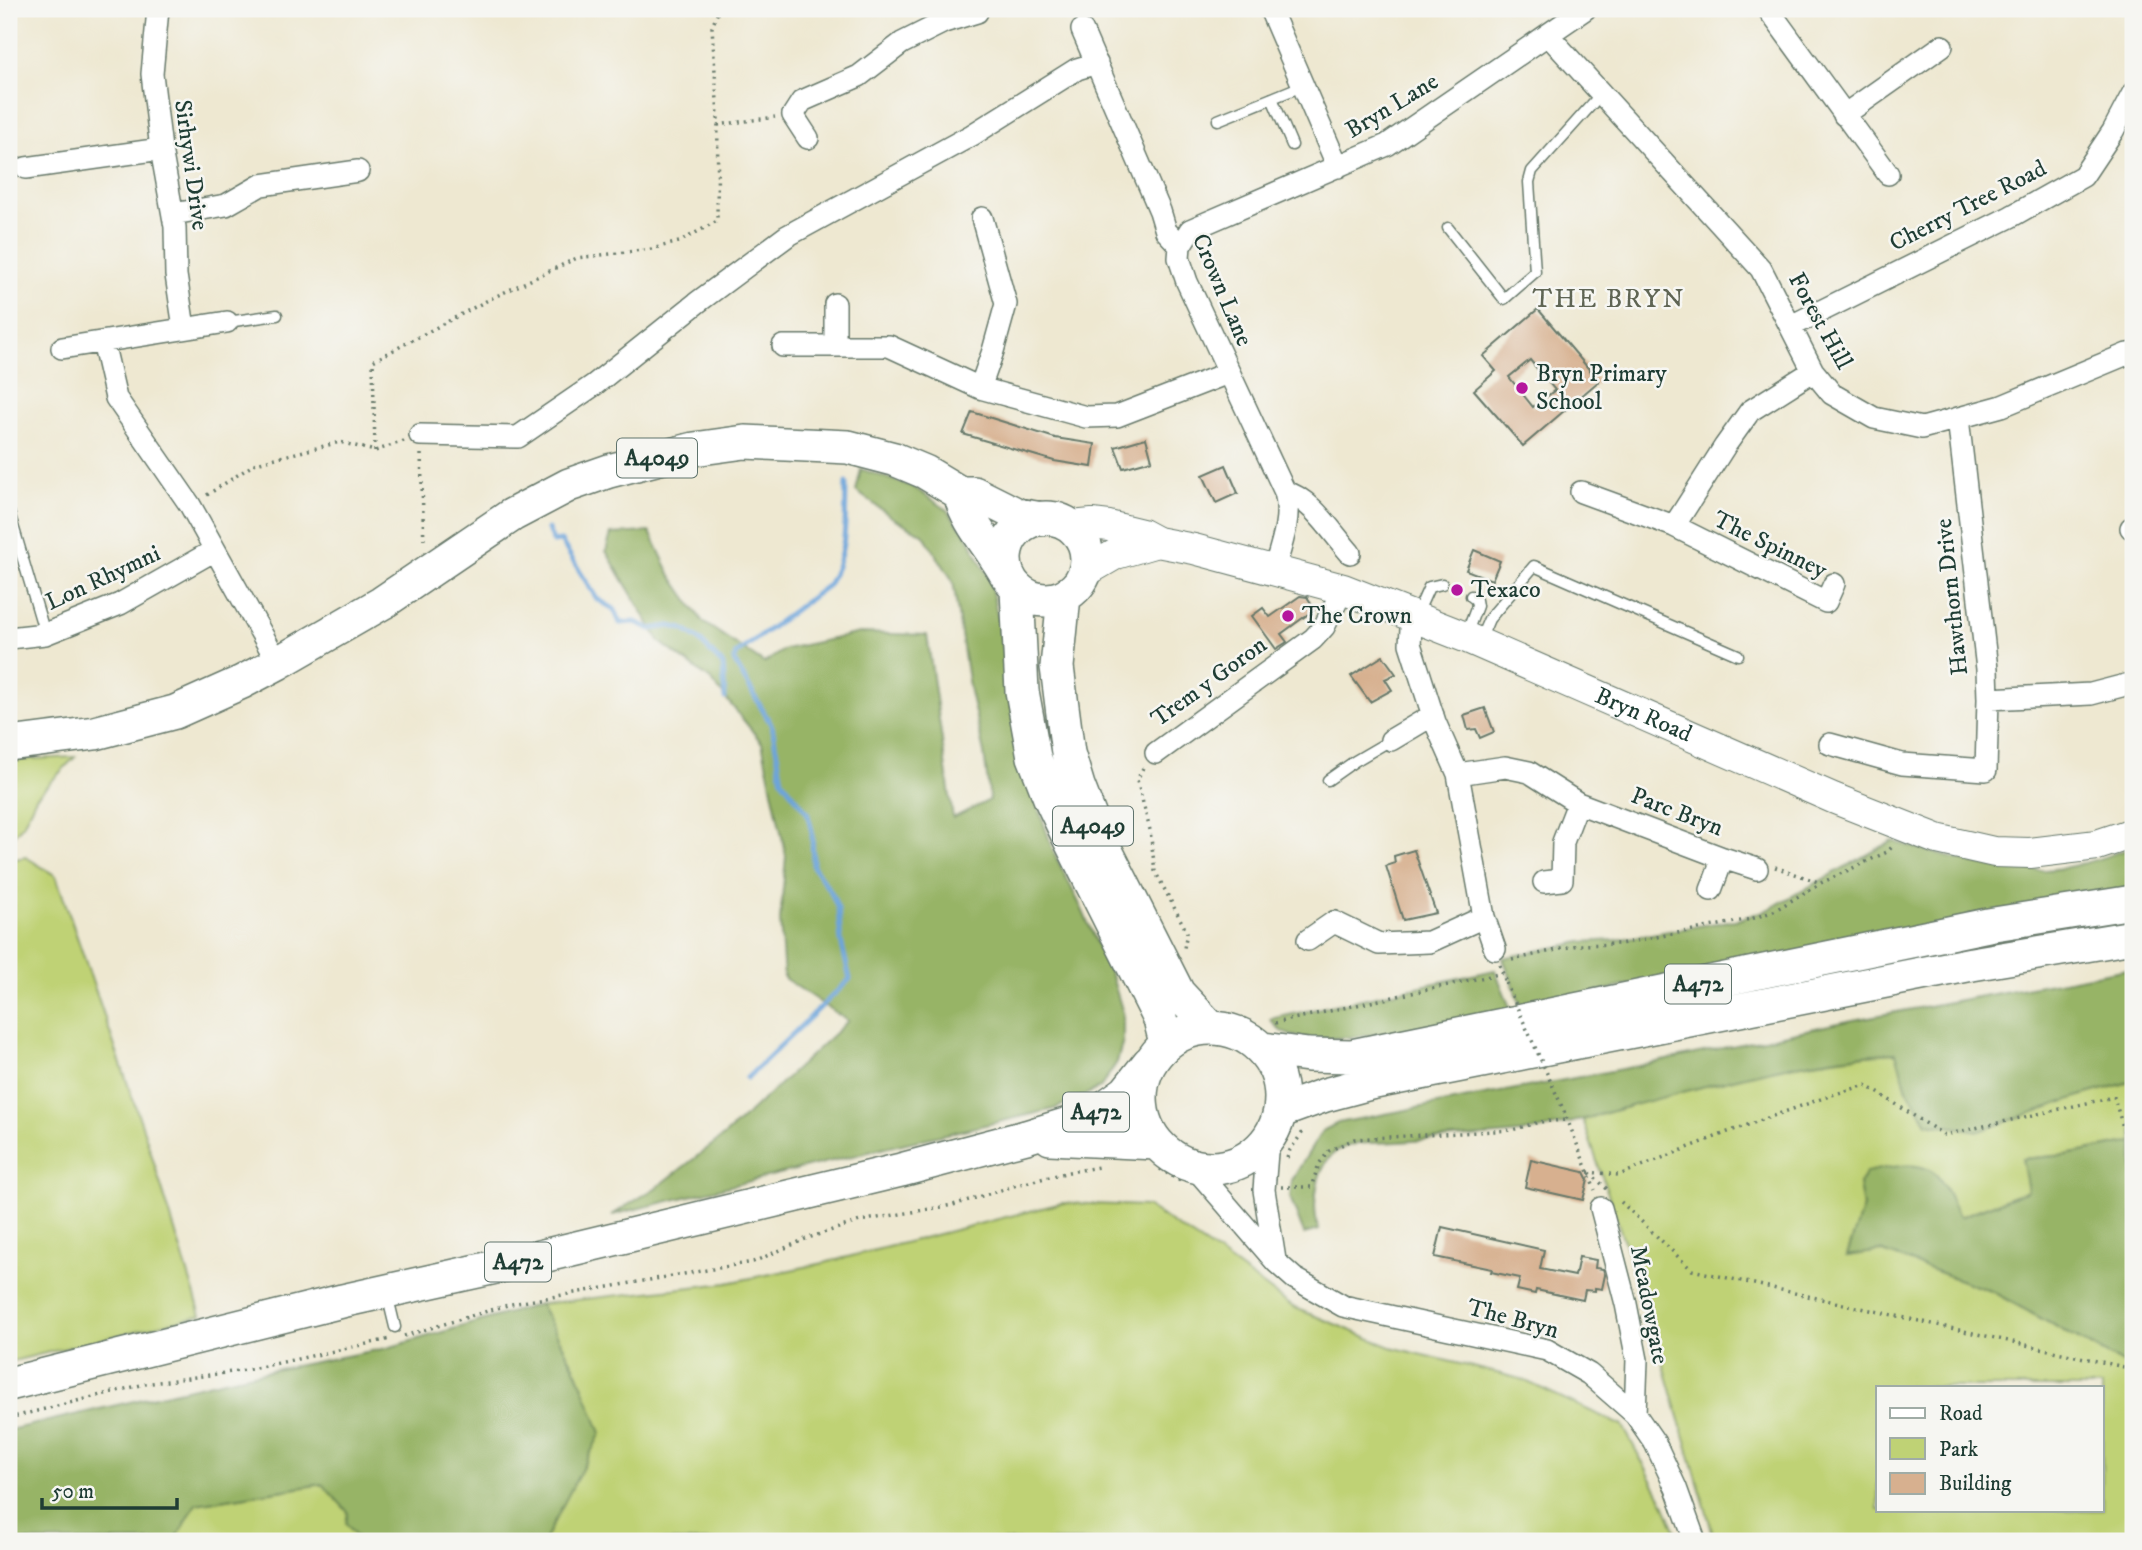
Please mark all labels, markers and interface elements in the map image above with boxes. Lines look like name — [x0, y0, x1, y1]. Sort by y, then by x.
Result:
street label: Bryn Lane — [1340, 67, 1444, 145]
street label: Sirhywi Drive — [167, 98, 215, 232]
street label: Cherry Tree Road — [1884, 154, 2052, 258]
street label: Crown Lane — [1185, 229, 1259, 351]
street label: Forest Hill — [1781, 267, 1859, 375]
district label: THE BRYN — [1533, 283, 1685, 316]
place label: Bryn Primary School — [1536, 359, 1667, 417]
marker: Bryn Primary School — [1514, 380, 1530, 396]
road number: A4049 — [617, 438, 697, 478]
street label: The Spinney — [1708, 505, 1832, 586]
street label: Hawthorn Drive — [1929, 517, 1975, 677]
street label: Lon Rhymni — [41, 538, 165, 618]
place label: Texaco — [1471, 575, 1541, 605]
marker: Texaco — [1449, 582, 1465, 598]
place label: The Crown — [1302, 601, 1413, 631]
marker: The Crown — [1280, 608, 1296, 624]
street label: Trem y Goron — [1145, 630, 1273, 734]
street label: Bryn Road — [1590, 681, 1697, 749]
street label: Parc Bryn — [1627, 781, 1728, 843]
road number: A4049 — [1053, 806, 1133, 846]
road number: A472 — [1665, 965, 1731, 1004]
road number: A472 — [1063, 1092, 1129, 1132]
road number: A472 — [485, 1242, 551, 1282]
street label: Meadowgate — [1623, 1243, 1675, 1367]
street label: The Bryn — [1464, 1292, 1563, 1346]
legend — [1876, 1386, 2104, 1512]
text: Road — [1939, 1401, 1983, 1427]
text: Park — [1939, 1437, 1979, 1463]
scale bar — [42, 1466, 177, 1510]
text: Building — [1939, 1471, 2012, 1497]
text: 50 m — [52, 1479, 94, 1505]

